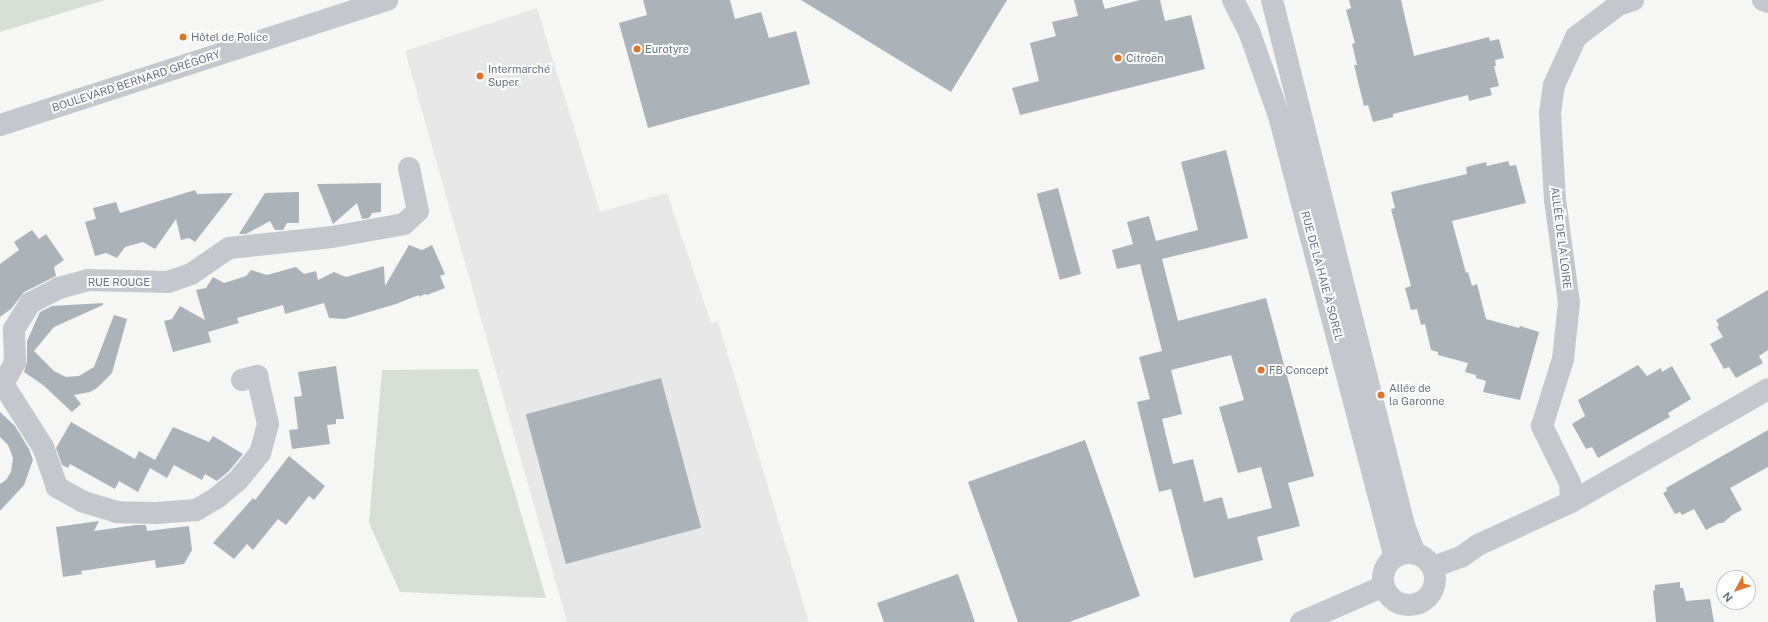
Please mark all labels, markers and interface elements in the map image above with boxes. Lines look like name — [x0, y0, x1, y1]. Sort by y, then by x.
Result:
place label: Hôtel de Police — [191, 30, 268, 44]
marker: Hôtel de Police — [178, 32, 188, 42]
place label: Eurotyre — [645, 42, 689, 56]
marker: Eurotyre — [632, 44, 642, 54]
street label: BOULEVARD BERNARD GRÉGORY — [50, 48, 222, 114]
place label: Citroën — [1126, 51, 1164, 65]
marker: Citroën — [1113, 53, 1123, 63]
place label: Intermarché Super — [488, 63, 550, 89]
marker: Intermarché Super — [475, 71, 485, 81]
street label: ALLÉE DE LA LOIRE — [1548, 186, 1574, 290]
street label: RUE DE LA HAIE À SOREL — [1298, 210, 1346, 342]
street label: RUE ROUGE — [88, 275, 150, 289]
place label: FB Concept — [1269, 363, 1328, 377]
marker: FB Concept — [1256, 365, 1266, 375]
place label: Allée de la Garonne — [1389, 382, 1445, 408]
marker: Allée de la Garonne — [1376, 390, 1386, 400]
north arrow — [1716, 570, 1756, 610]
text: N — [1720, 590, 1735, 604]

